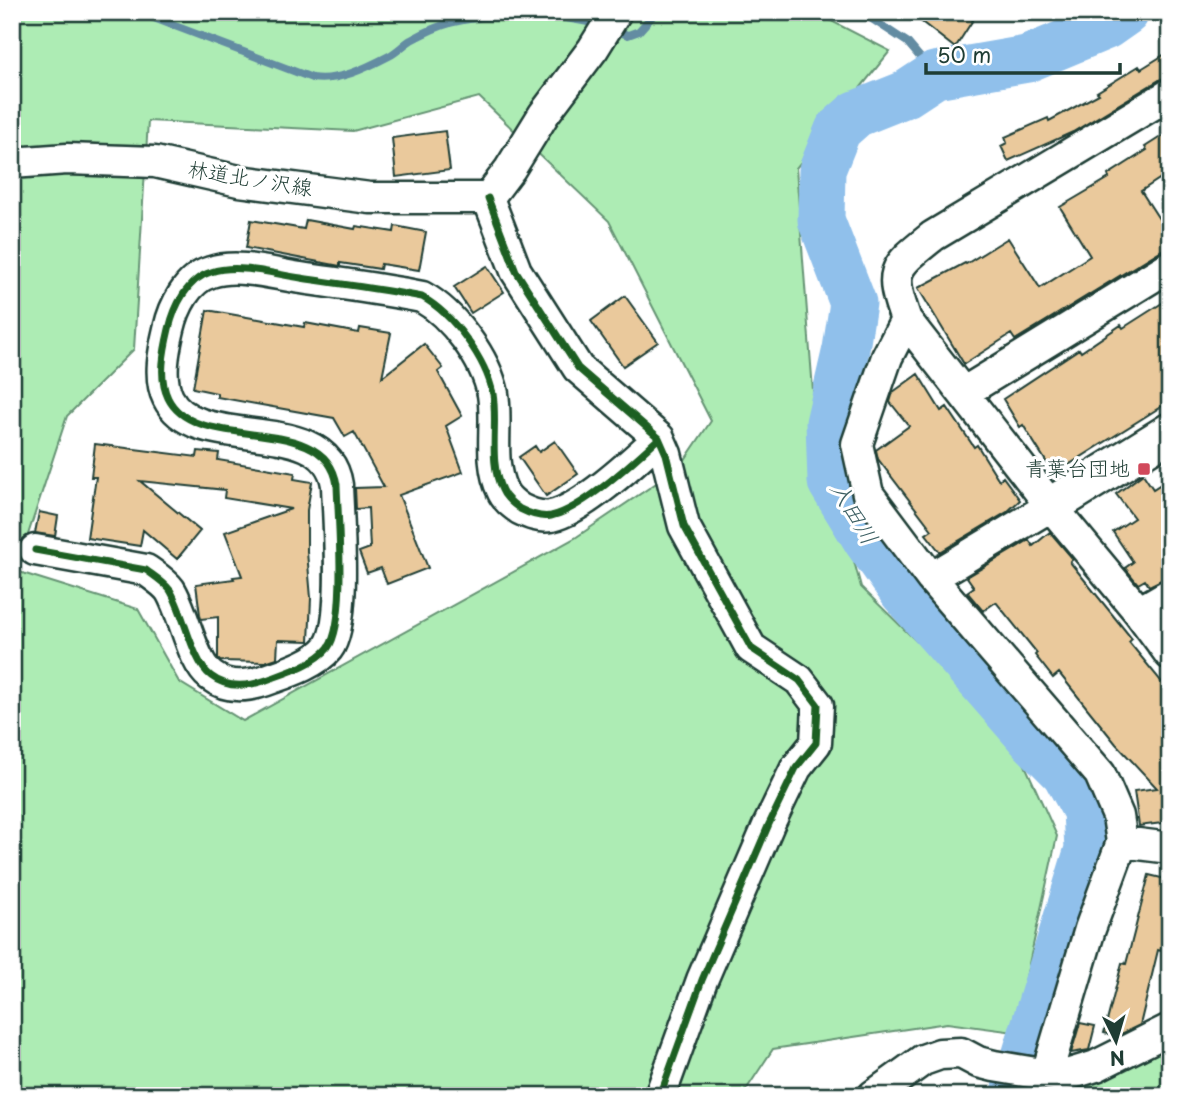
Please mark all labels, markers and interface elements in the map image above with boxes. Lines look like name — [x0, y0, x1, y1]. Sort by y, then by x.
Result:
scale bar — [926, 32, 1121, 76]
text: 50 m — [937, 38, 991, 70]
street label: 林道北ノ沢線 — [186, 151, 315, 203]
place label: 青葉台団地 — [1025, 451, 1130, 483]
marker: 青葉台団地 — [1136, 461, 1152, 477]
water label: 入田川 — [823, 474, 888, 551]
north arrow — [1080, 1006, 1150, 1076]
text: N — [1109, 1044, 1126, 1074]

